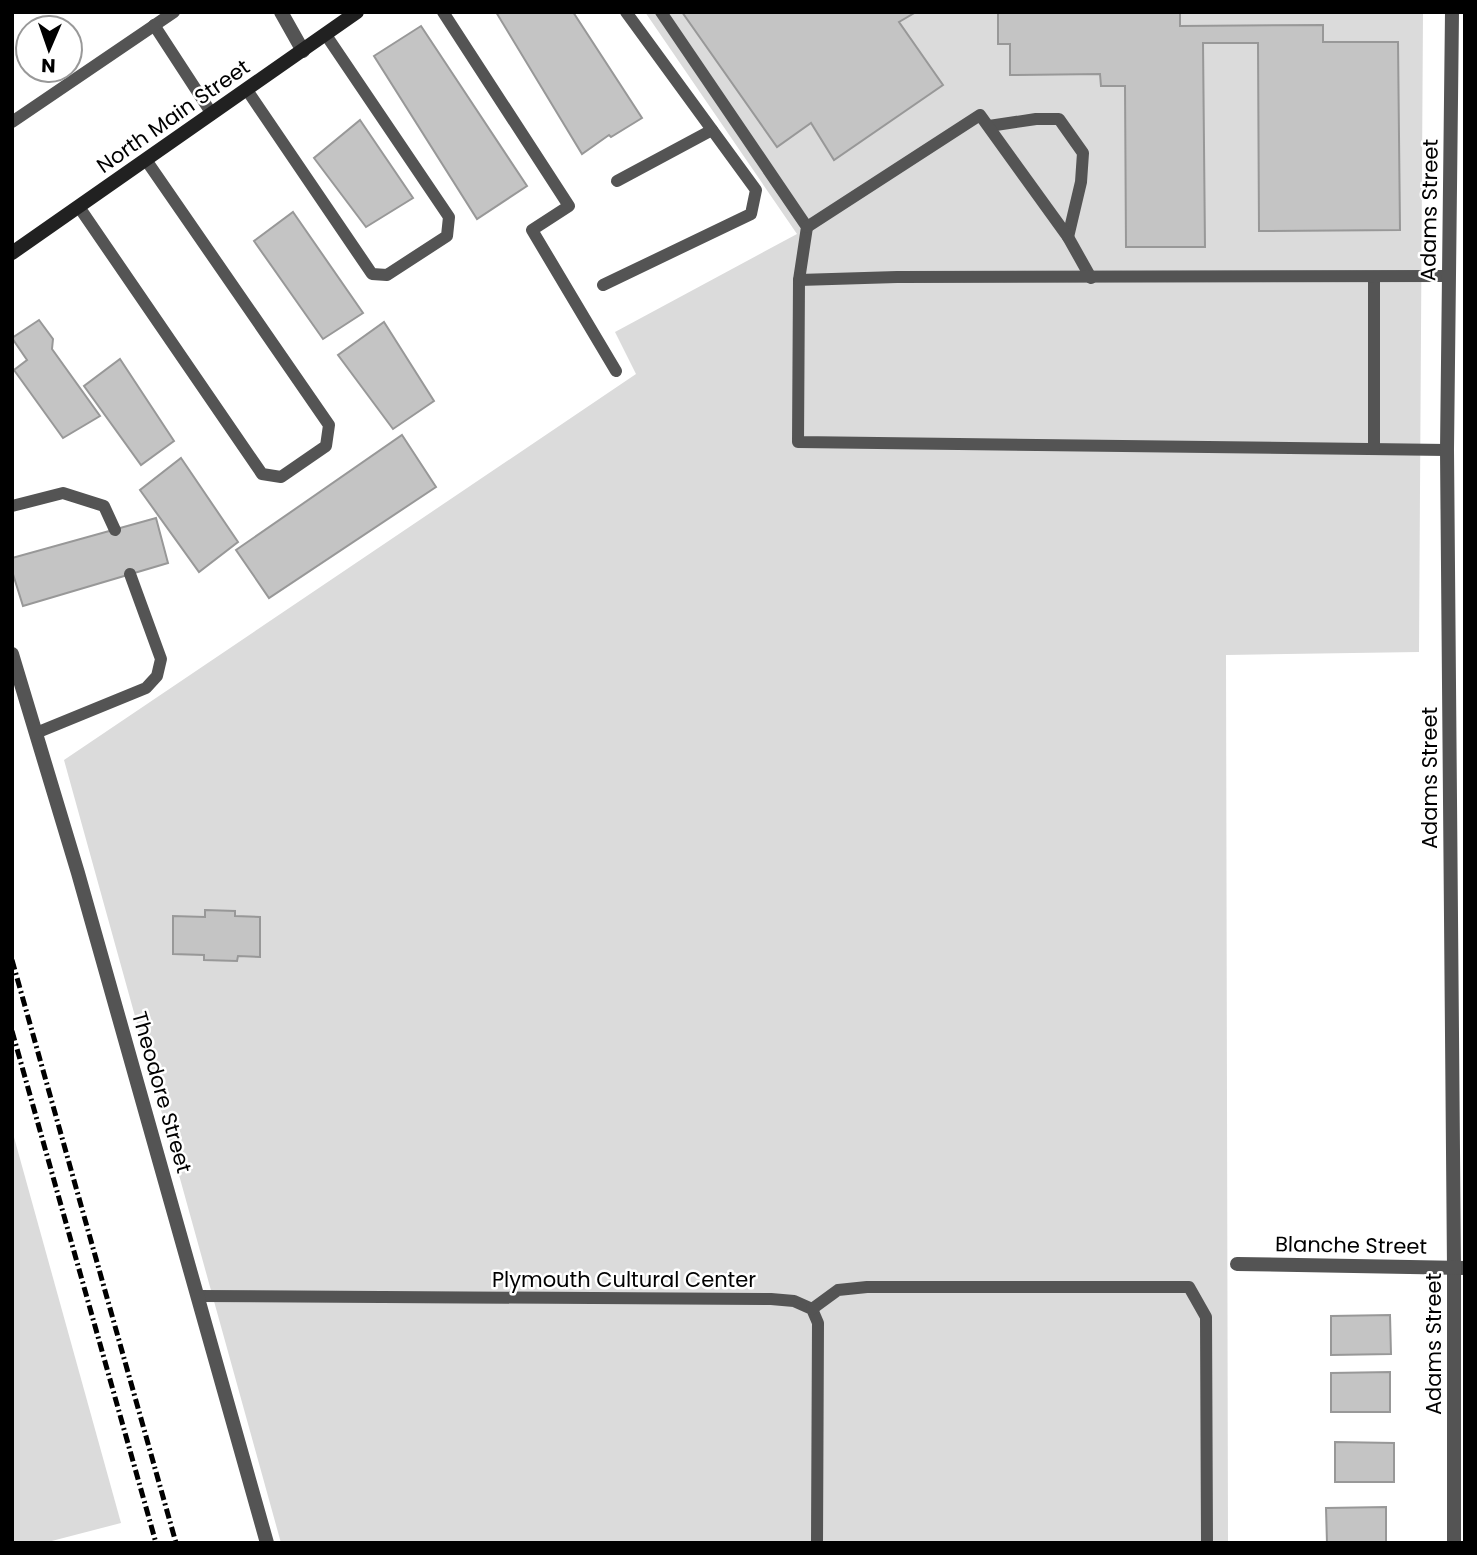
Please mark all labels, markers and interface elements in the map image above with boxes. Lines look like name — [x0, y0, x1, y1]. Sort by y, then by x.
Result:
north arrow — [14, 14, 84, 84]
text: N — [41, 52, 56, 79]
street label: North Main Street — [91, 52, 255, 180]
street label: Adams Street — [1413, 139, 1445, 281]
street label: Adams Street — [1415, 707, 1444, 849]
street label: Theodore Street — [125, 1008, 199, 1176]
street label: Blanche Street — [1275, 1229, 1427, 1261]
street label: Plymouth Cultural Center — [492, 1265, 756, 1294]
street label: Adams Street — [1419, 1273, 1448, 1415]

